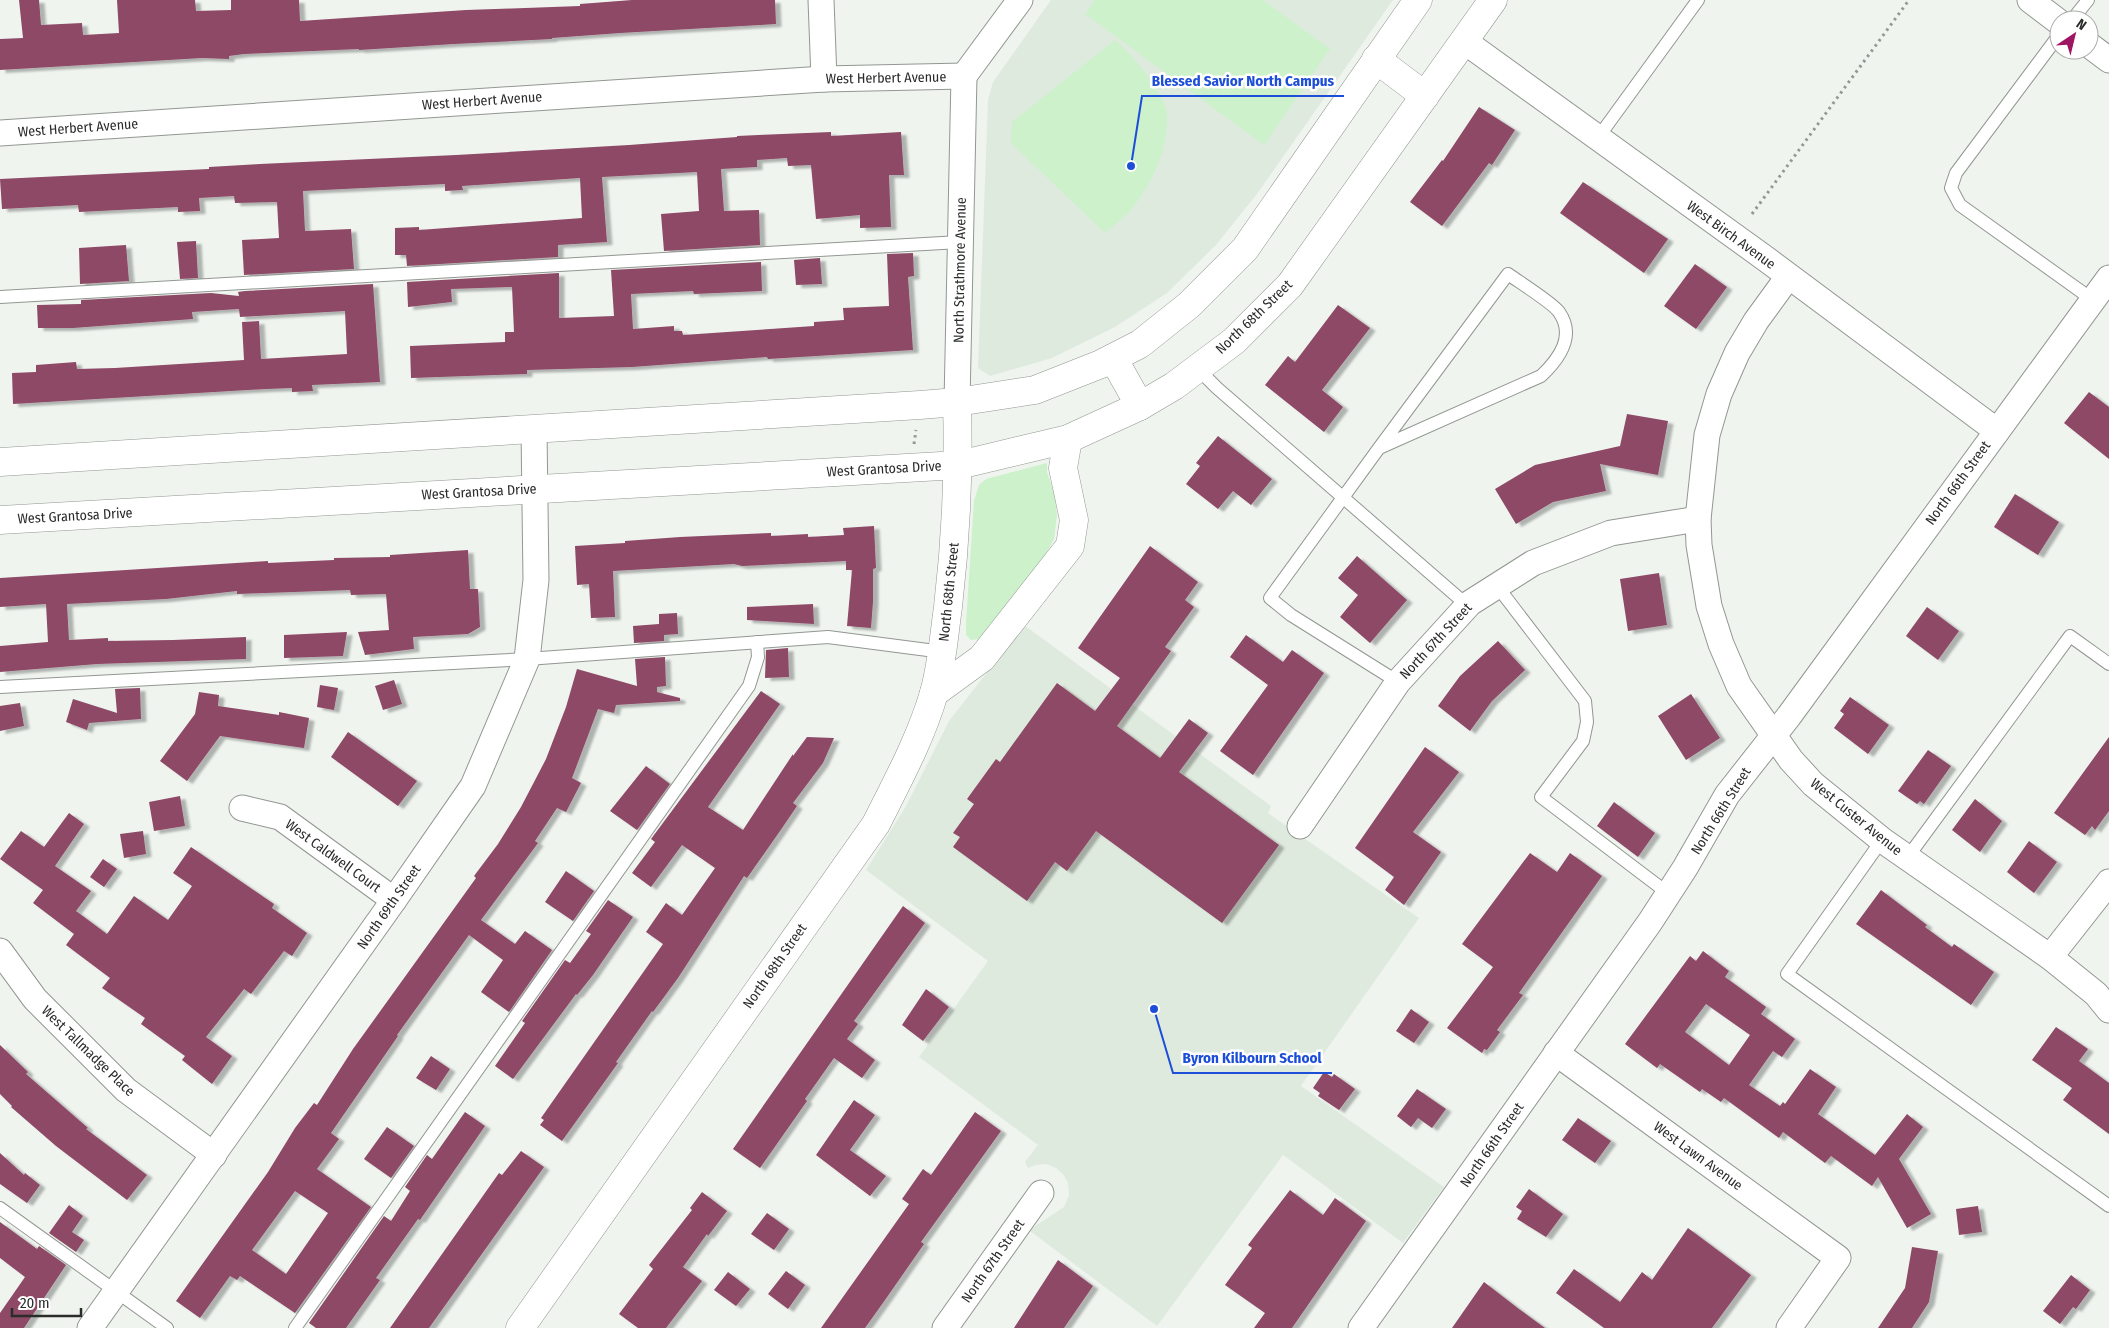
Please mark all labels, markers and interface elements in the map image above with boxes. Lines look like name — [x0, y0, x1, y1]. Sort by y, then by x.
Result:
north arrow — [2049, 10, 2099, 60]
text: N — [2073, 15, 2089, 34]
callout: Blessed Savior North Campus — [1142, 66, 1344, 96]
street label: West Herbert Avenue — [826, 68, 947, 88]
text: Blessed Savior North Campus — [1152, 72, 1335, 90]
street label: West Herbert Avenue — [421, 88, 543, 114]
street label: West Herbert Avenue — [17, 115, 139, 141]
street label: North Strathmore Avenue — [950, 197, 970, 343]
street label: West Birch Avenue — [1683, 197, 1779, 273]
street label: North 68th Street — [1212, 276, 1296, 358]
street label: North 66th Street — [1922, 437, 1994, 528]
street label: West Grantosa Drive — [826, 457, 942, 481]
street label: West Grantosa Drive — [421, 480, 537, 504]
street label: West Grantosa Drive — [17, 504, 133, 528]
street label: North 68th Street — [935, 541, 963, 642]
street label: North 67th Street — [1396, 599, 1476, 683]
street label: North 66th Street — [1687, 764, 1755, 858]
street label: West Custer Avenue — [1807, 775, 1905, 859]
street label: West Caldwell Court — [282, 816, 384, 897]
street label: North 69th Street — [354, 861, 425, 953]
street label: North 68th Street — [739, 920, 811, 1012]
street label: West Tallmadge Place — [38, 1002, 138, 1100]
callout: Byron Kilbourn School — [1173, 1043, 1332, 1073]
text: Byron Kilbourn School — [1183, 1049, 1322, 1067]
street label: North 66th Street — [1456, 1099, 1528, 1191]
street label: West Lawn Avenue — [1650, 1118, 1746, 1194]
street label: North 67th Street — [958, 1216, 1028, 1306]
scale bar — [12, 1286, 81, 1318]
text: 20 m — [20, 1294, 50, 1312]

